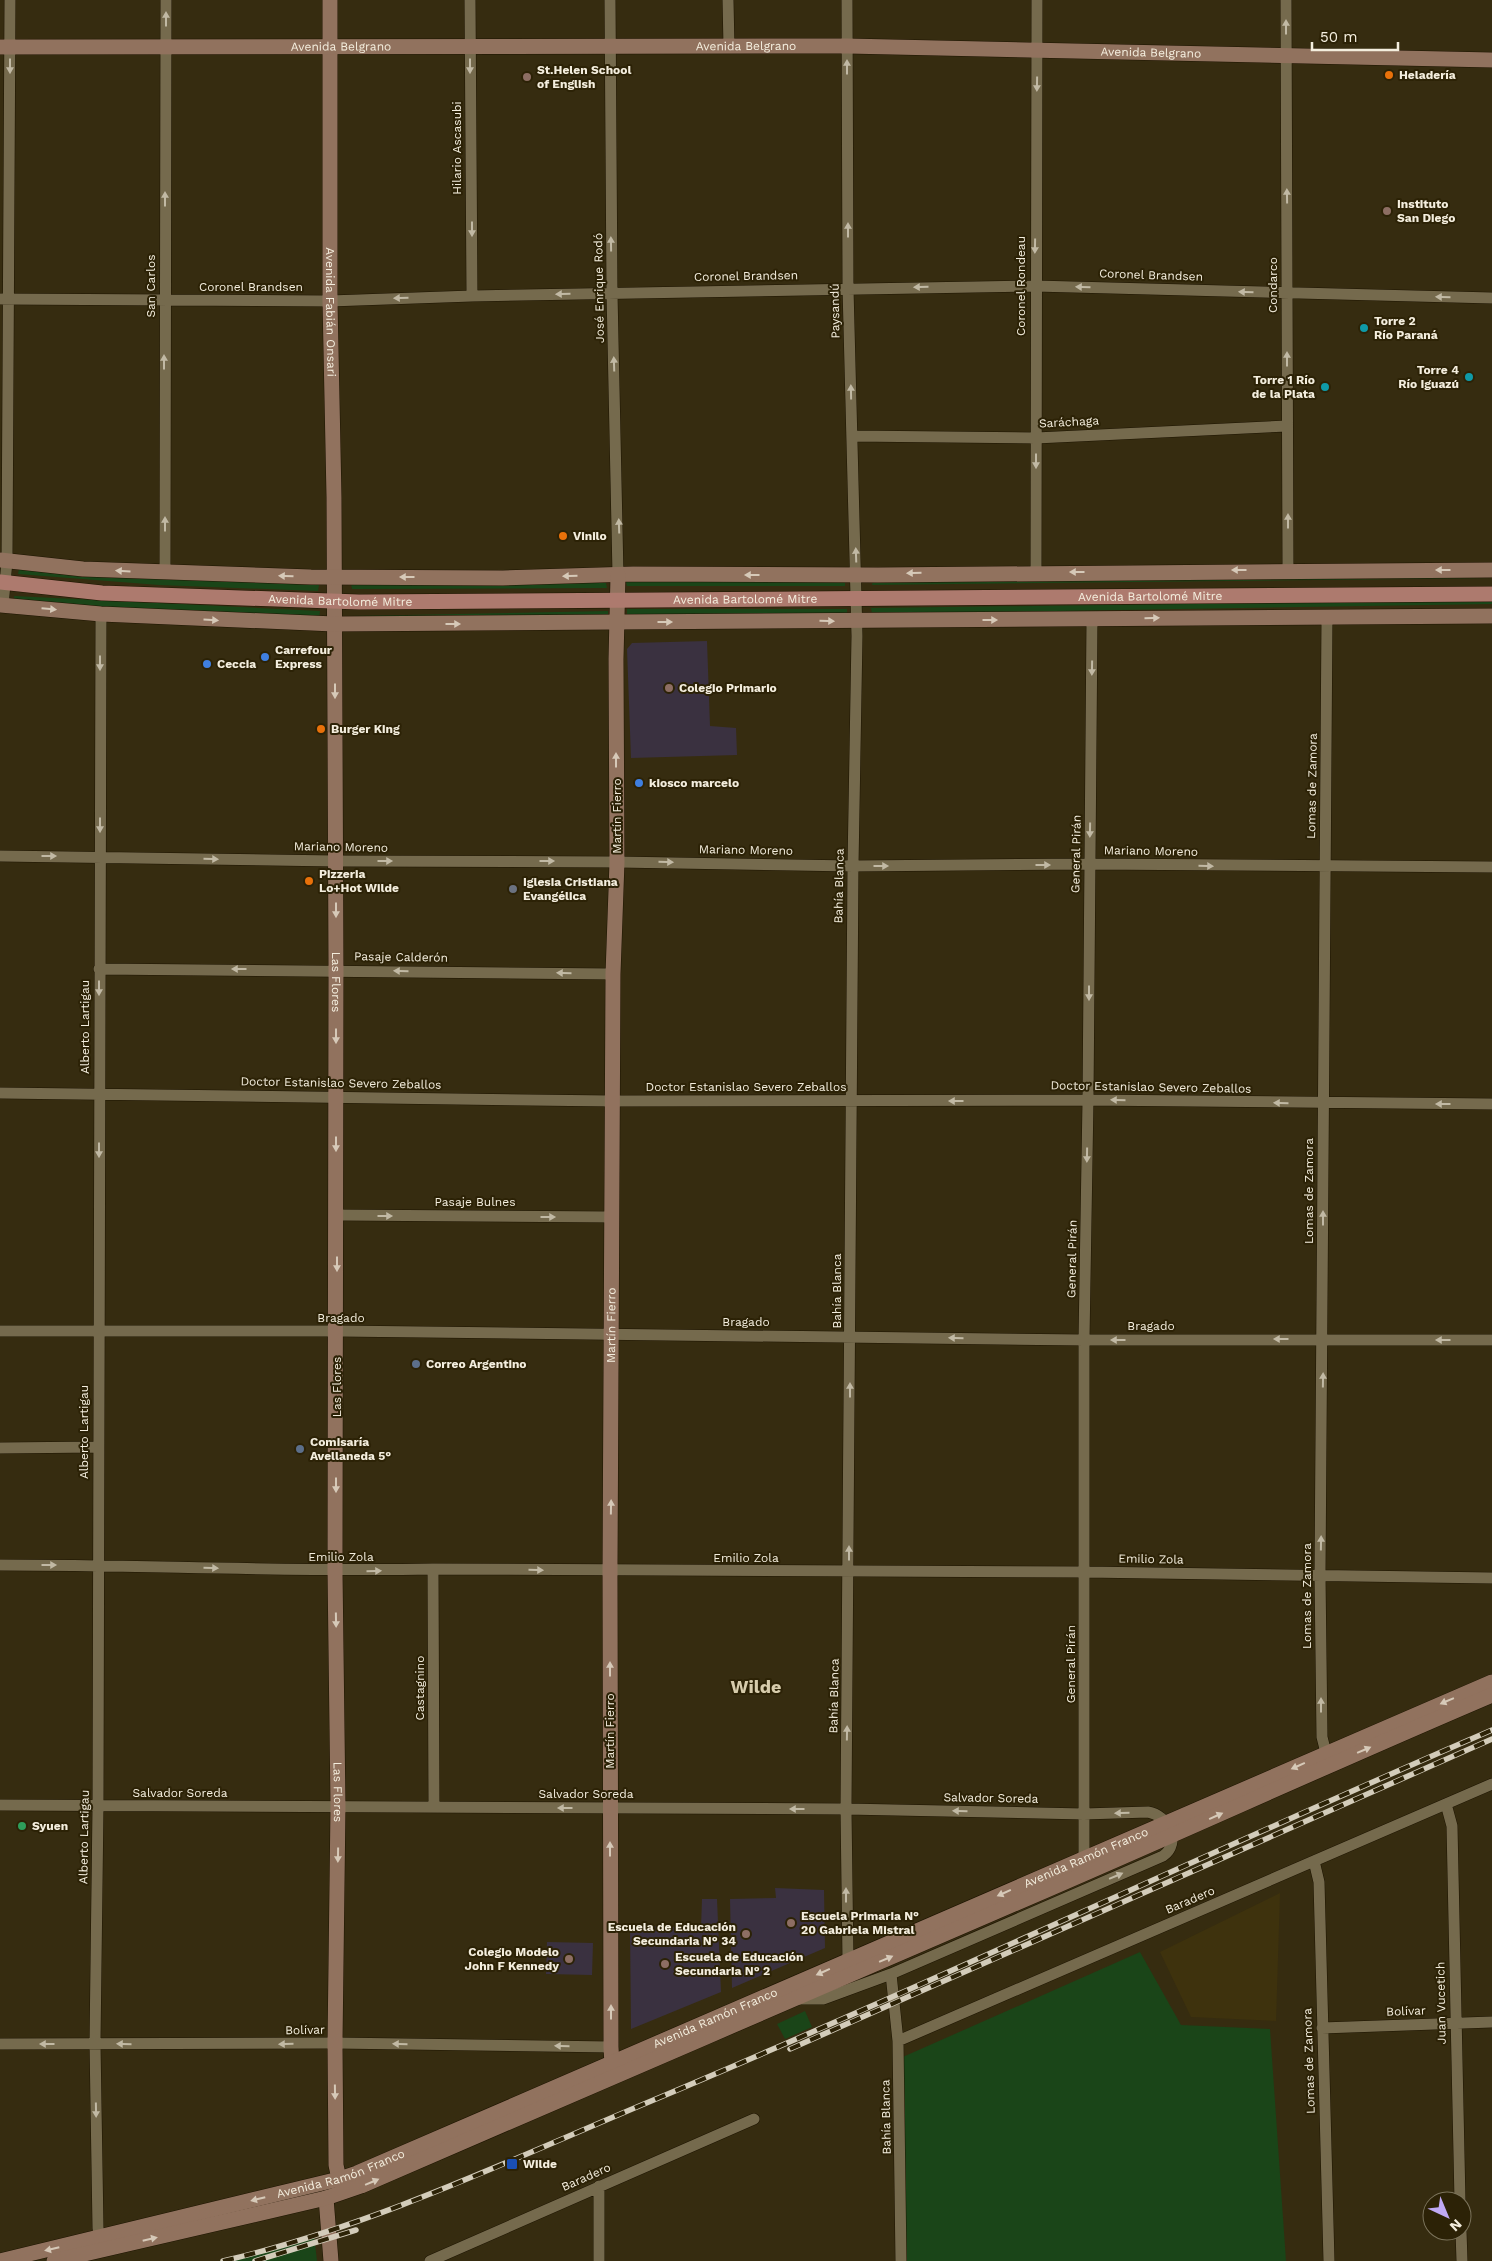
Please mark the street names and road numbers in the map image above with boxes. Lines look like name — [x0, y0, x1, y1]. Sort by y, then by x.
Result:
street label: Avenida Belgrano — [696, 39, 796, 53]
street label: Avenida Belgrano — [291, 40, 391, 54]
street label: Avenida Belgrano — [1101, 45, 1201, 61]
street label: Hilario Ascasubi — [450, 101, 464, 195]
street label: José Enrique Rodó — [591, 233, 607, 343]
street label: Coronel Rondeau — [1014, 236, 1028, 336]
street label: Avenida Fabián Onsari — [323, 247, 339, 377]
street label: San Carlos — [144, 254, 158, 318]
street label: Condarco — [1266, 257, 1280, 313]
street label: Coronel Brandsen — [1099, 266, 1203, 284]
street label: Coronel Brandsen — [694, 268, 798, 284]
street label: Coronel Brandsen — [199, 280, 303, 294]
street label: Paysandú — [828, 283, 842, 339]
street label: Saráchaga — [1039, 413, 1100, 431]
street label: Avenida Bartolomé Mitre — [1078, 589, 1223, 604]
street label: Avenida Bartolomé Mitre — [268, 592, 413, 609]
street label: Avenida Bartolomé Mitre — [673, 592, 818, 607]
street label: Lomas de Zamora — [1304, 733, 1320, 839]
street label: Martín Fierro — [610, 778, 624, 854]
street label: General Pirán — [1068, 815, 1084, 893]
street label: Mariano Moreno — [294, 839, 388, 855]
street label: Mariano Moreno — [699, 842, 793, 858]
street label: Mariano Moreno — [1104, 843, 1198, 859]
street label: Bahía Blanca — [831, 848, 847, 924]
street label: Pasaje Calderón — [354, 949, 448, 965]
street label: Las Flores — [329, 952, 343, 1012]
street label: Alberto Lartigau — [78, 980, 92, 1074]
street label: Doctor Estanislao Severo Zeballos — [240, 1074, 442, 1092]
street label: Doctor Estanislao Severo Zeballos — [1050, 1078, 1252, 1096]
street label: Doctor Estanislao Severo Zeballos — [645, 1080, 847, 1094]
street label: Lomas de Zamora — [1302, 1138, 1316, 1244]
street label: Pasaje Bulnes — [434, 1195, 516, 1209]
street label: General Pirán — [1064, 1220, 1080, 1298]
street label: Bahía Blanca — [830, 1253, 844, 1329]
street label: Martín Fierro — [604, 1287, 618, 1363]
street label: Bragado — [317, 1311, 365, 1325]
street label: Bragado — [722, 1315, 770, 1329]
street label: Bragado — [1127, 1319, 1175, 1333]
street label: Las Flores — [330, 1357, 344, 1417]
street label: Alberto Lartigau — [77, 1385, 91, 1479]
street label: Lomas de Zamora — [1300, 1543, 1314, 1649]
street label: Emilio Zola — [308, 1550, 374, 1564]
street label: Emilio Zola — [713, 1551, 779, 1565]
street label: Emilio Zola — [1118, 1551, 1184, 1567]
street label: General Pirán — [1064, 1625, 1078, 1703]
street label: Castagnino — [413, 1656, 427, 1720]
street label: Bahía Blanca — [826, 1658, 842, 1734]
street label: Martín Fierro — [603, 1693, 617, 1769]
street label: Las Flores — [330, 1762, 345, 1822]
street label: Salvador Soreda — [133, 1786, 228, 1800]
street label: Salvador Soreda — [539, 1787, 634, 1801]
street label: Alberto Lartigau — [76, 1790, 92, 1884]
street label: Salvador Soreda — [943, 1790, 1039, 1806]
street label: Avenida Ramón Franco — [1022, 1825, 1150, 1891]
street label: Baradero — [1163, 1883, 1217, 1917]
street label: Juan Vucetich — [1433, 1962, 1449, 2044]
street label: Avenida Ramón Franco — [651, 1985, 780, 2051]
street label: Bolívar — [1386, 2003, 1426, 2019]
street label: Lomas de Zamora — [1300, 2008, 1318, 2114]
street label: Bolívar — [285, 2023, 325, 2037]
street label: Bahía Blanca — [878, 2079, 894, 2155]
street label: Avenida Ramón Franco — [275, 2146, 407, 2201]
street label: Baradero — [559, 2160, 613, 2194]

